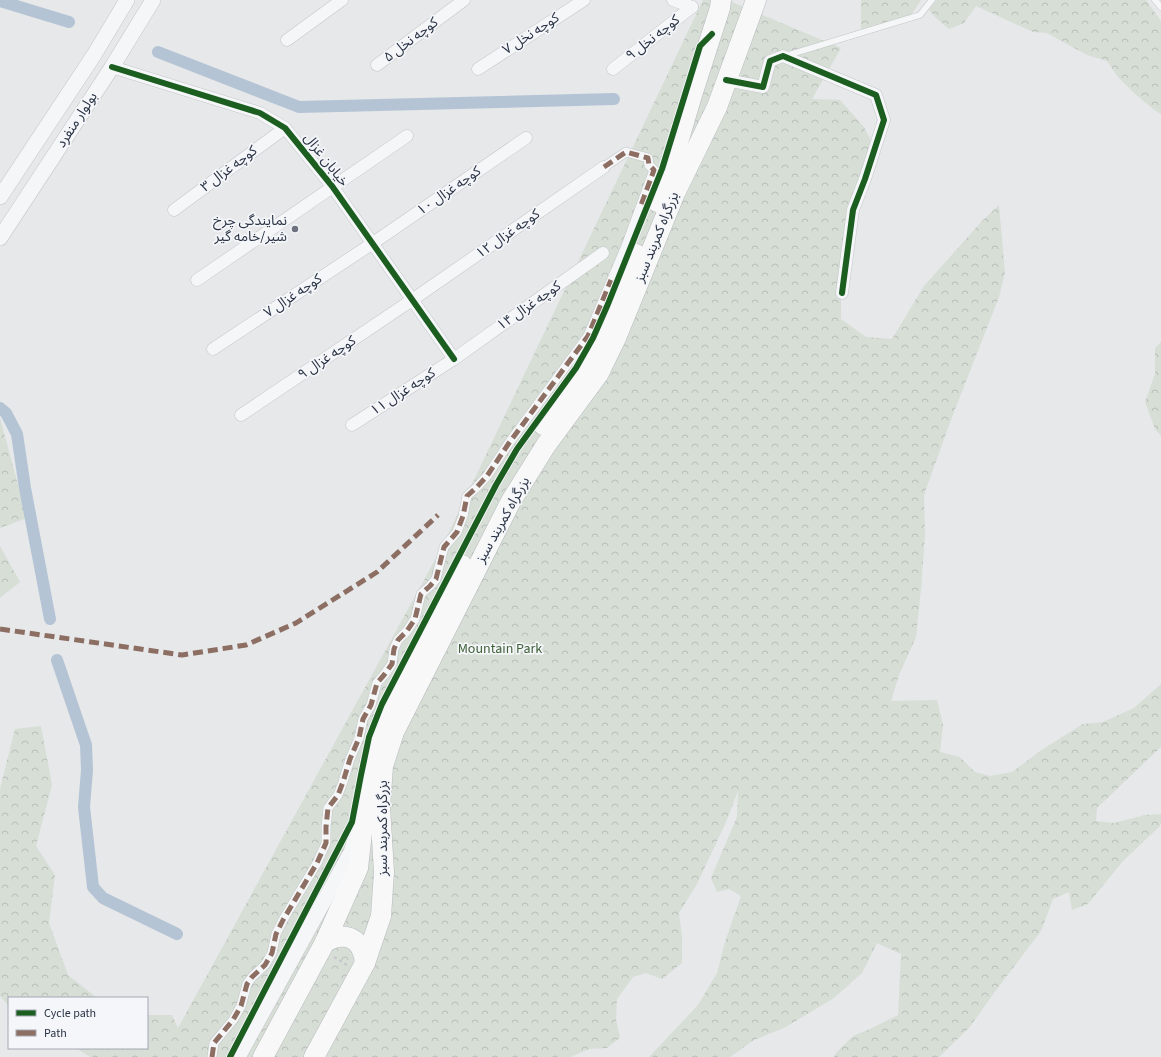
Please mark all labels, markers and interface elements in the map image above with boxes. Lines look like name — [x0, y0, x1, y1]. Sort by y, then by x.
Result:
street label: کوچه نخل ۷ — [499, 8, 563, 60]
street label: کوچه نخل ۹ — [622, 10, 685, 66]
street label: کوچه نخل ۵ — [379, 13, 443, 67]
street label: بولوار منفرد — [52, 88, 103, 152]
street label: خیابان غزال — [299, 129, 353, 191]
street label: کوچه غزال ۳ — [196, 141, 262, 197]
street label: کوچه غزال ۱۰ — [413, 161, 485, 221]
street label: بزرگراه کمربند سبز — [629, 189, 684, 286]
street label: کوچه غزال ۱۲ — [472, 204, 544, 264]
place label: نمایندگی چرخ شیر/خامه گیر — [213, 211, 287, 247]
marker: نمایندگی چرخ شیر/خامه گیر — [290, 224, 300, 234]
street label: کوچه غزال ۷ — [260, 269, 326, 323]
street label: کوچه غزال ۱۴ — [493, 276, 565, 336]
street label: کوچه غزال ۹ — [294, 331, 360, 385]
street label: کوچه غزال ۱۱ — [366, 363, 440, 421]
street label: بزرگراه کمربند سبز — [471, 473, 535, 568]
park label: Mountain Park — [458, 639, 542, 659]
street label: بزرگراه کمربند سبز — [373, 780, 393, 877]
legend — [8, 997, 148, 1049]
text: Cycle path — [44, 1005, 96, 1022]
text: Path — [44, 1025, 67, 1042]

